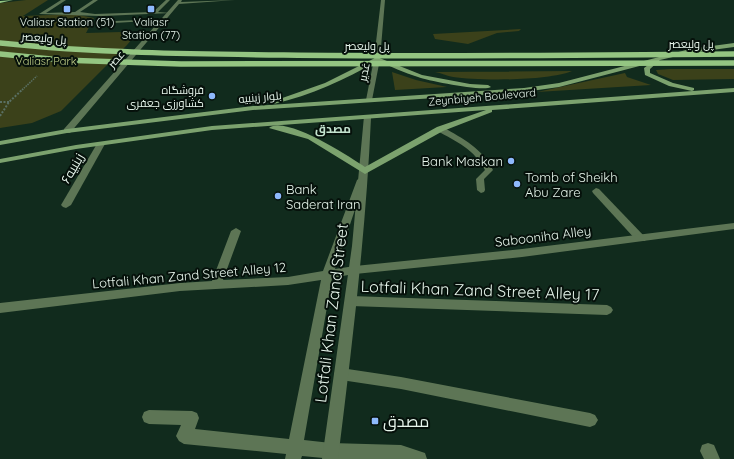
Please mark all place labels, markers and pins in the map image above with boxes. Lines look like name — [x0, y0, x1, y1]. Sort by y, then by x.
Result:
marker: Valiasr Station (51) — [62, 4, 72, 14]
marker: Valiasr Station (77) — [146, 4, 156, 14]
place label: Valiasr Station (51) — [20, 15, 114, 29]
place label: Valiasr Station (77) — [122, 15, 180, 42]
place label: فروشگاه کشاورزی جعفری — [126, 83, 204, 110]
marker: فروشگاه کشاورزی جعفری — [207, 91, 217, 101]
place label: Bank Maskan — [422, 153, 503, 169]
marker: Bank Maskan — [506, 156, 516, 166]
place label: Tomb of Sheikh Abu Zare — [525, 169, 618, 200]
marker: Tomb of Sheikh Abu Zare — [512, 179, 522, 189]
place label: Bank Saderat Iran — [286, 181, 361, 212]
marker: Bank Saderat Iran — [273, 191, 283, 201]
place label: مصدق — [383, 411, 429, 432]
marker: مصدق — [370, 416, 380, 426]

